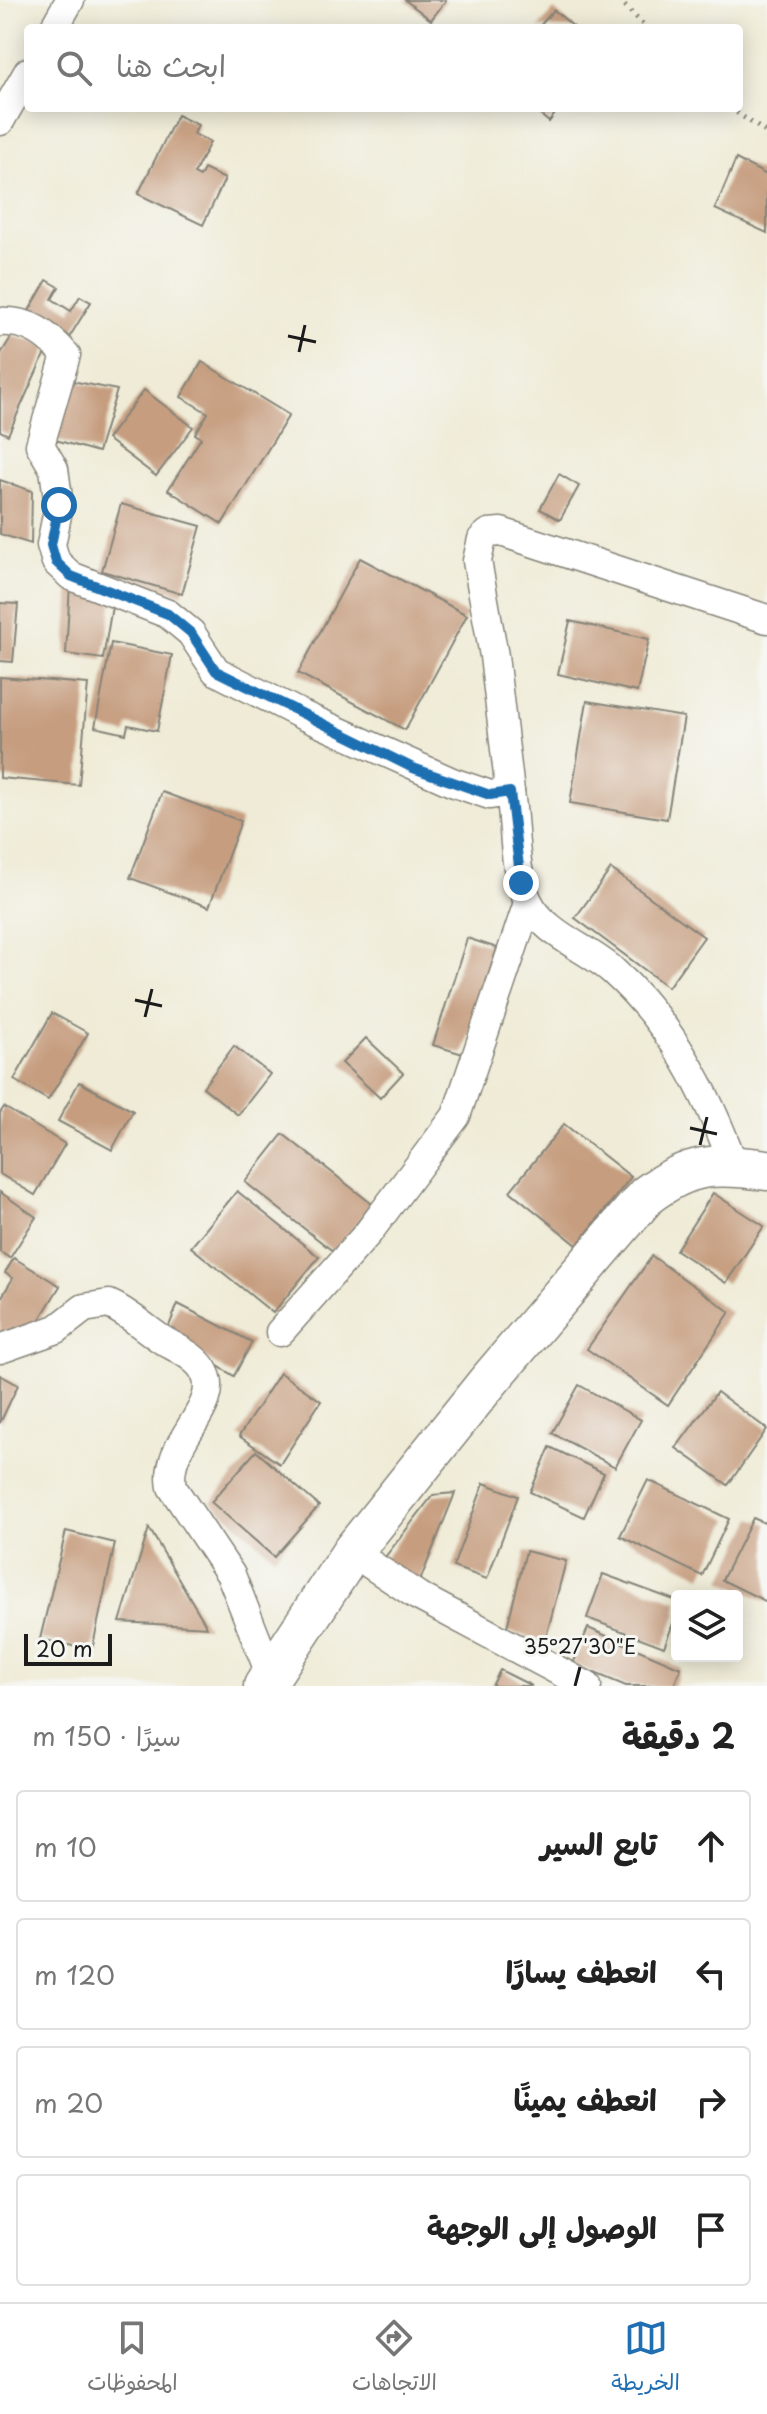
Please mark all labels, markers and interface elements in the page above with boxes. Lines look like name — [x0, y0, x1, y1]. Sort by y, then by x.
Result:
search box — [24, 24, 743, 112]
text: ابحث هنا — [116, 42, 226, 87]
icon: search — [52, 46, 96, 90]
route start — [41, 487, 77, 523]
route end — [503, 865, 539, 901]
map controls — [671, 1590, 743, 1662]
button: layers — [671, 1590, 743, 1662]
scale bar — [24, 1630, 112, 1666]
text: 20 m — [36, 1631, 93, 1664]
text: 35°27'30"E — [524, 1631, 636, 1661]
text: 2 دقيقة — [622, 1709, 735, 1761]
text: سيرًا · 150 m — [32, 1716, 181, 1755]
text: تابع السير — [540, 1820, 657, 1865]
icon: ahead — [689, 1824, 733, 1868]
text: 10 m — [34, 1827, 97, 1866]
text: انعطف يسارًا — [506, 1948, 657, 1993]
icon: left — [689, 1952, 733, 1996]
text: 120 m — [34, 1955, 115, 1994]
text: انعطف يمينًا — [513, 2076, 657, 2121]
icon: right — [689, 2080, 733, 2124]
text: 20 m — [34, 2083, 103, 2122]
text: الوصول إلى الوجهة — [427, 2204, 657, 2249]
icon: arrive — [689, 2208, 733, 2252]
tab: المحفوظات — [87, 2316, 178, 2402]
tab: الاتجاهات — [352, 2316, 437, 2402]
tab: الخريطة — [611, 2316, 680, 2402]

